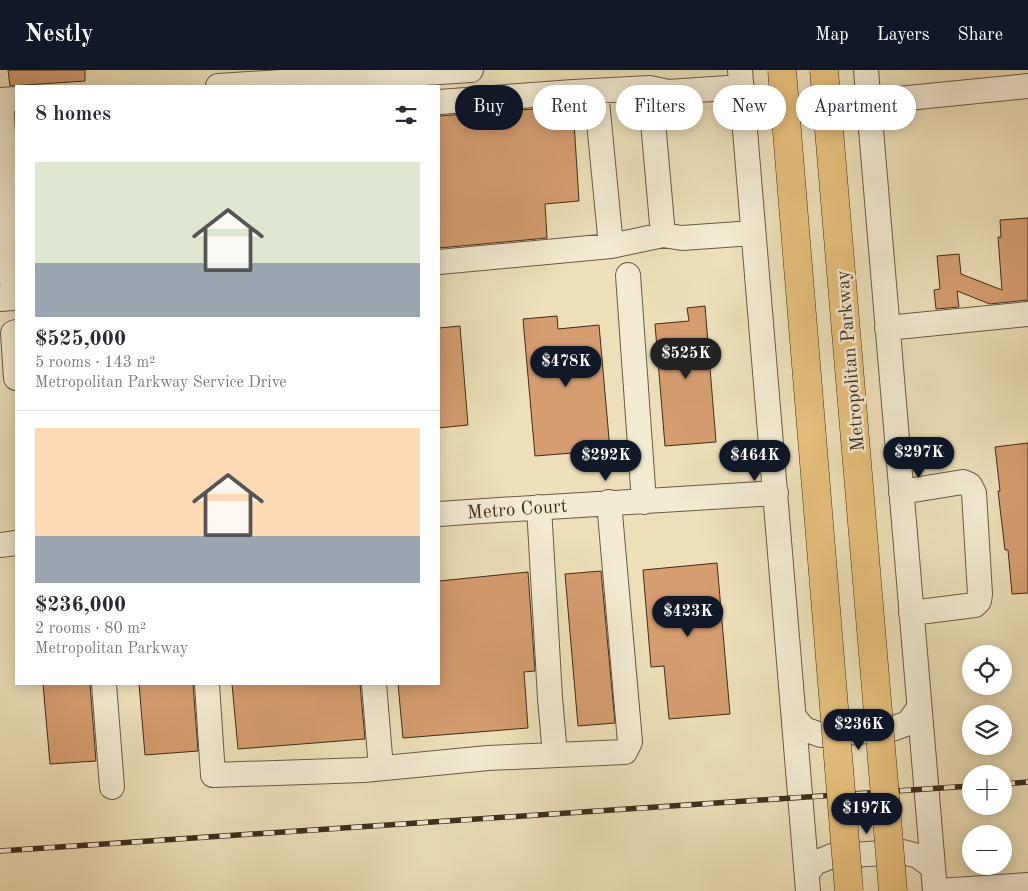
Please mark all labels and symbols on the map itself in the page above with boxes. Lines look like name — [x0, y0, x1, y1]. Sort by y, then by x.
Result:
street label: Metropolitan Parkway — [834, 269, 869, 452]
pin: $525K — [651, 338, 721, 380]
pin: $478K — [531, 346, 601, 388]
pin: $297K — [884, 436, 954, 479]
pin: $292K — [571, 440, 641, 482]
pin: $464K — [720, 440, 790, 482]
street label: Metro Court — [466, 498, 568, 523]
pin: $423K — [653, 596, 723, 638]
pin: $236K — [824, 708, 894, 751]
pin: $197K — [832, 792, 902, 835]

